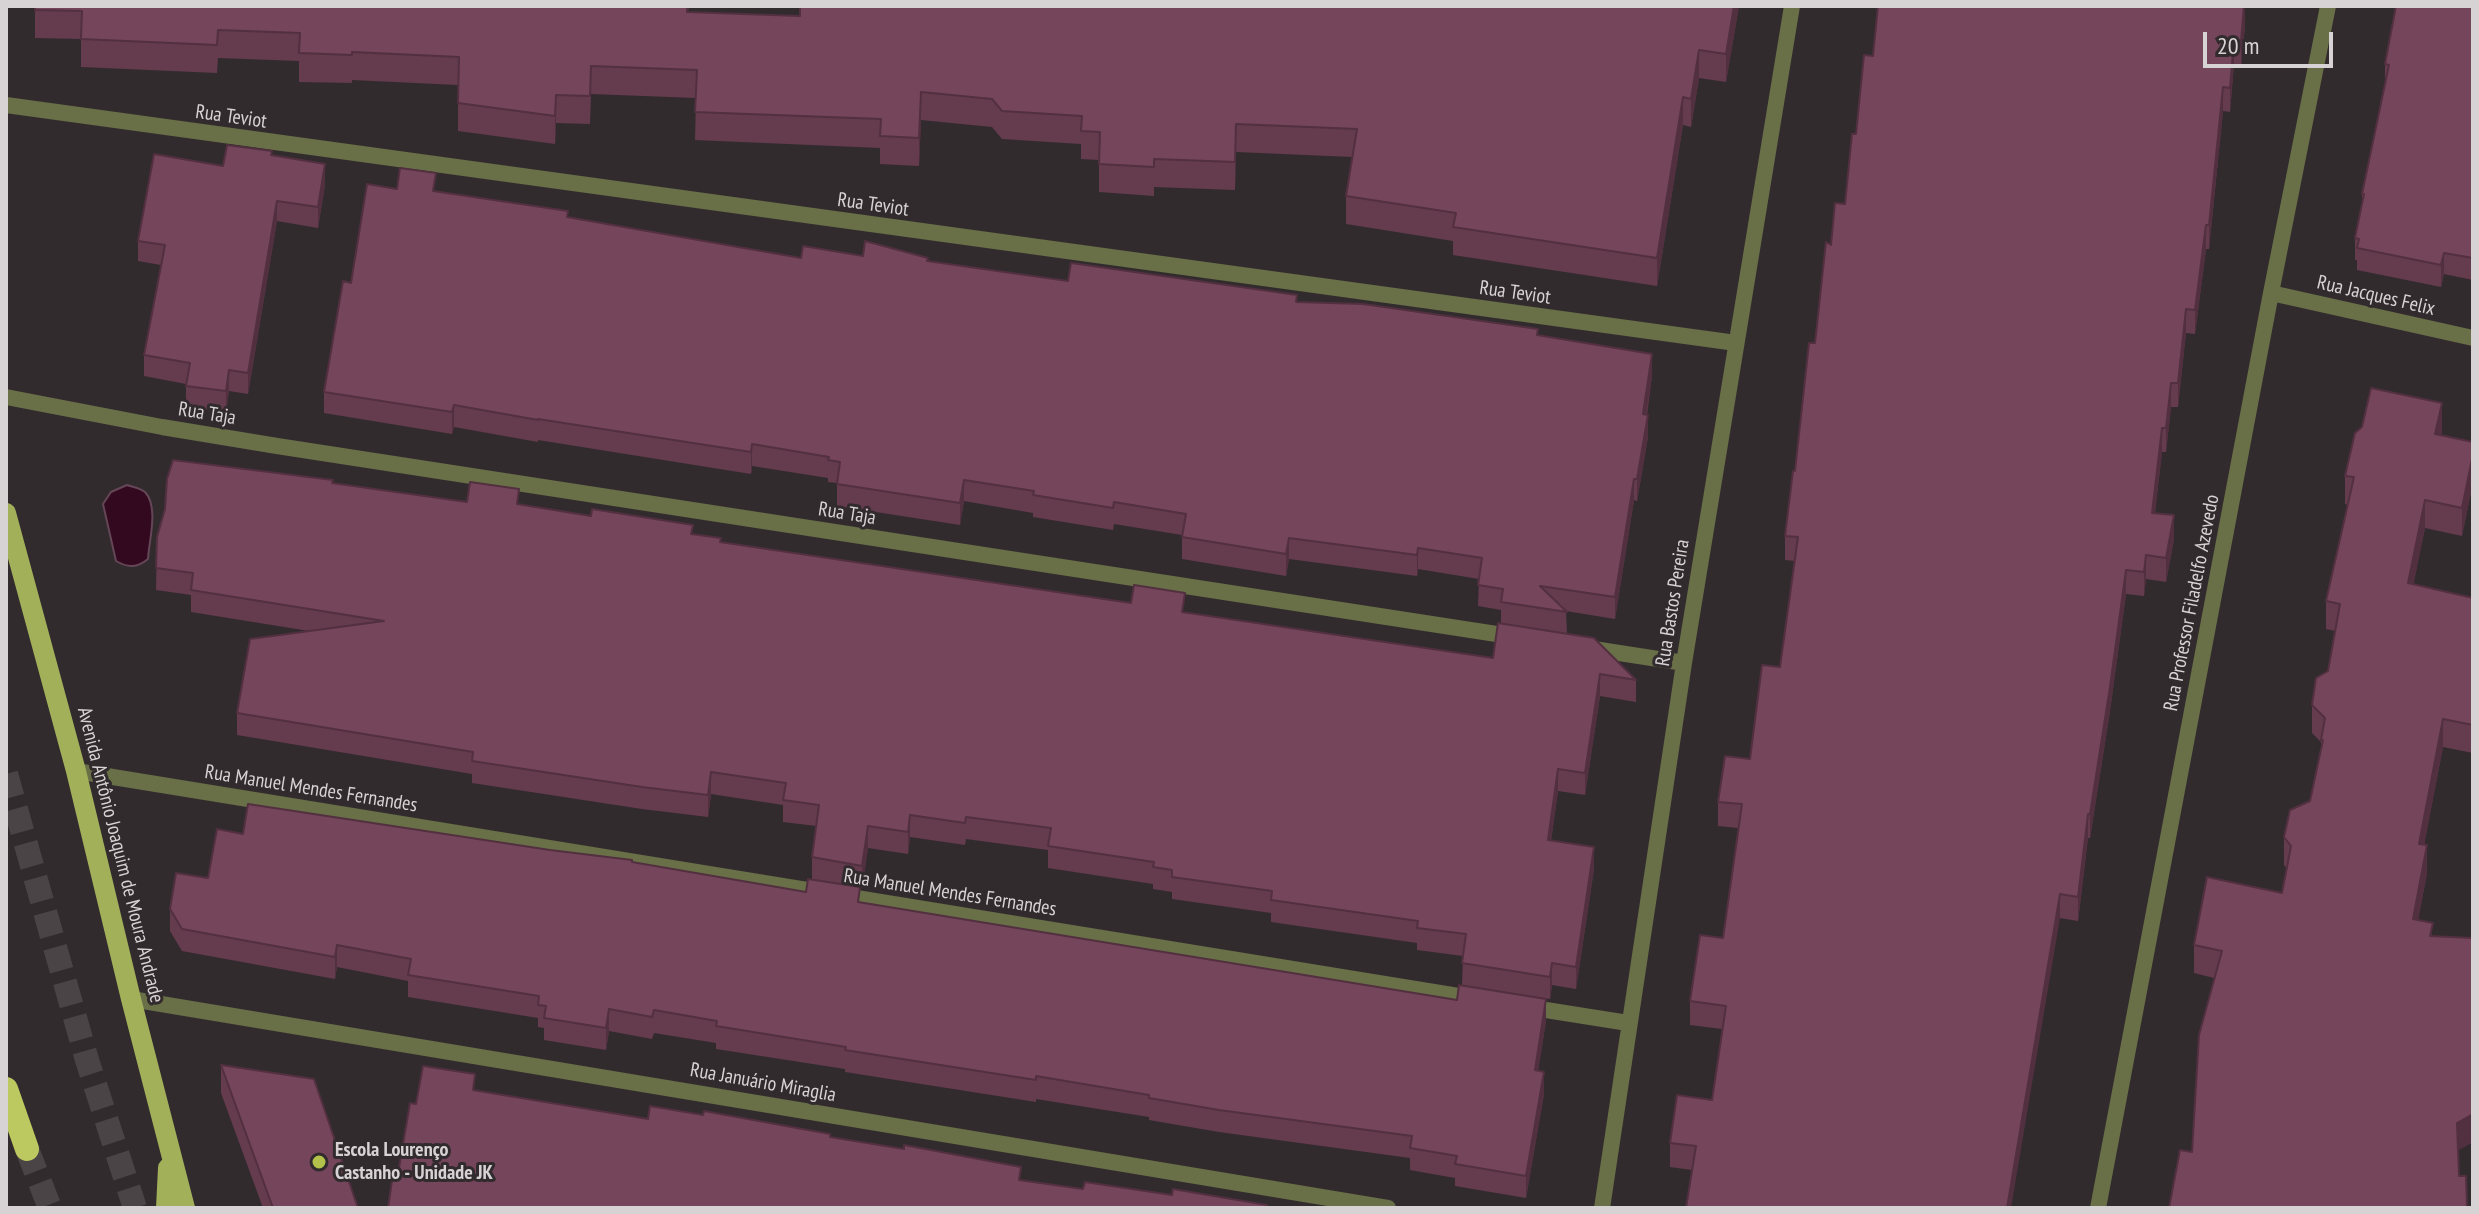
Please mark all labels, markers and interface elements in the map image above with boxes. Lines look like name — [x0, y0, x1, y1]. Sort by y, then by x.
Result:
scale bar — [2207, 16, 2337, 66]
text: 20 m — [2217, 30, 2259, 61]
street label: Rua Teviot — [194, 100, 268, 134]
street label: Rua Teviot — [836, 188, 910, 222]
street label: Rua Jacques Felix — [2315, 271, 2437, 321]
street label: Rua Teviot — [1478, 276, 1552, 310]
street label: Rua Taja — [176, 398, 238, 430]
street label: Rua Professor Filadelfo Azevedo — [2159, 493, 2225, 713]
street label: Rua Taja — [816, 498, 878, 530]
street label: Rua Bastos Pereira — [1651, 538, 1695, 668]
street label: Avenida Antônio Joaquim de Moura Andrade — [72, 705, 168, 1005]
street label: Rua Manuel Mendes Fernandes — [203, 760, 419, 818]
street label: Rua Manuel Mendes Fernandes — [842, 864, 1058, 922]
street label: Rua Januário Miraglia — [688, 1058, 838, 1108]
place label: Escola Lourenço Castanho - Unidade JK — [335, 1138, 493, 1185]
marker: Escola Lourenço Castanho - Unidade JK — [310, 1153, 328, 1171]

